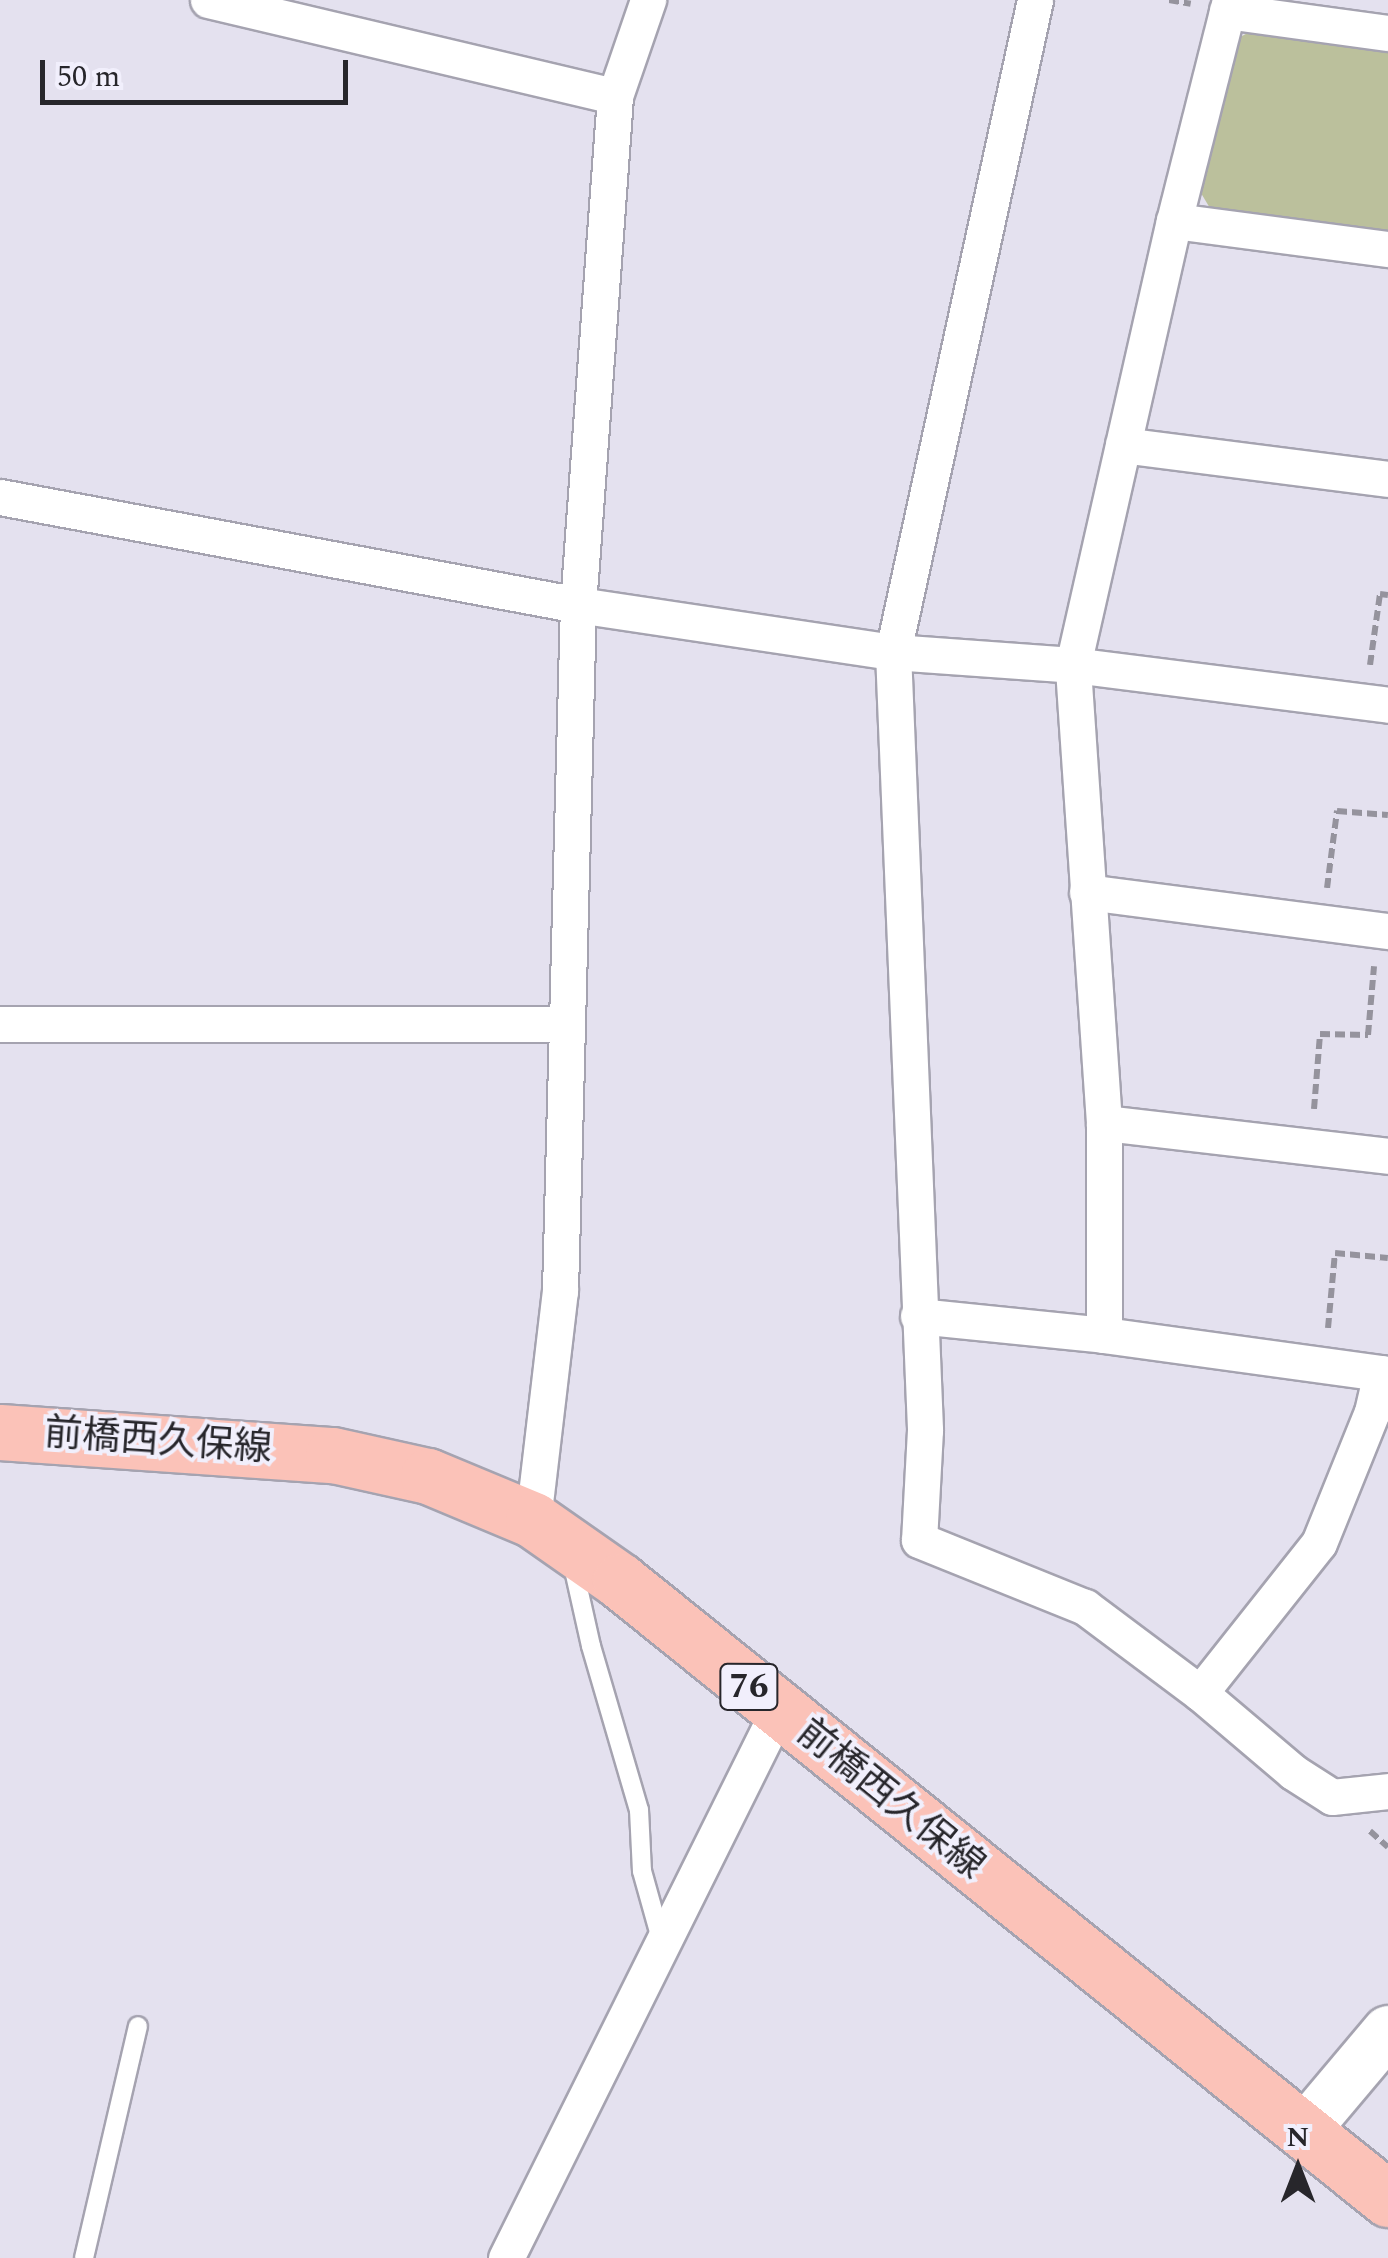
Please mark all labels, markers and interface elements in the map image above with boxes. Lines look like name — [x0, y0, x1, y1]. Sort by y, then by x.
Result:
scale bar — [45, 40, 352, 102]
text: 50 m — [57, 54, 120, 100]
street label: 前橋西久保線 — [43, 1411, 273, 1473]
road number: 76 — [719, 1657, 779, 1717]
street label: 前橋西久保線 — [787, 1711, 993, 1889]
text: N — [1287, 2116, 1309, 2159]
north arrow — [1248, 2118, 1348, 2218]

